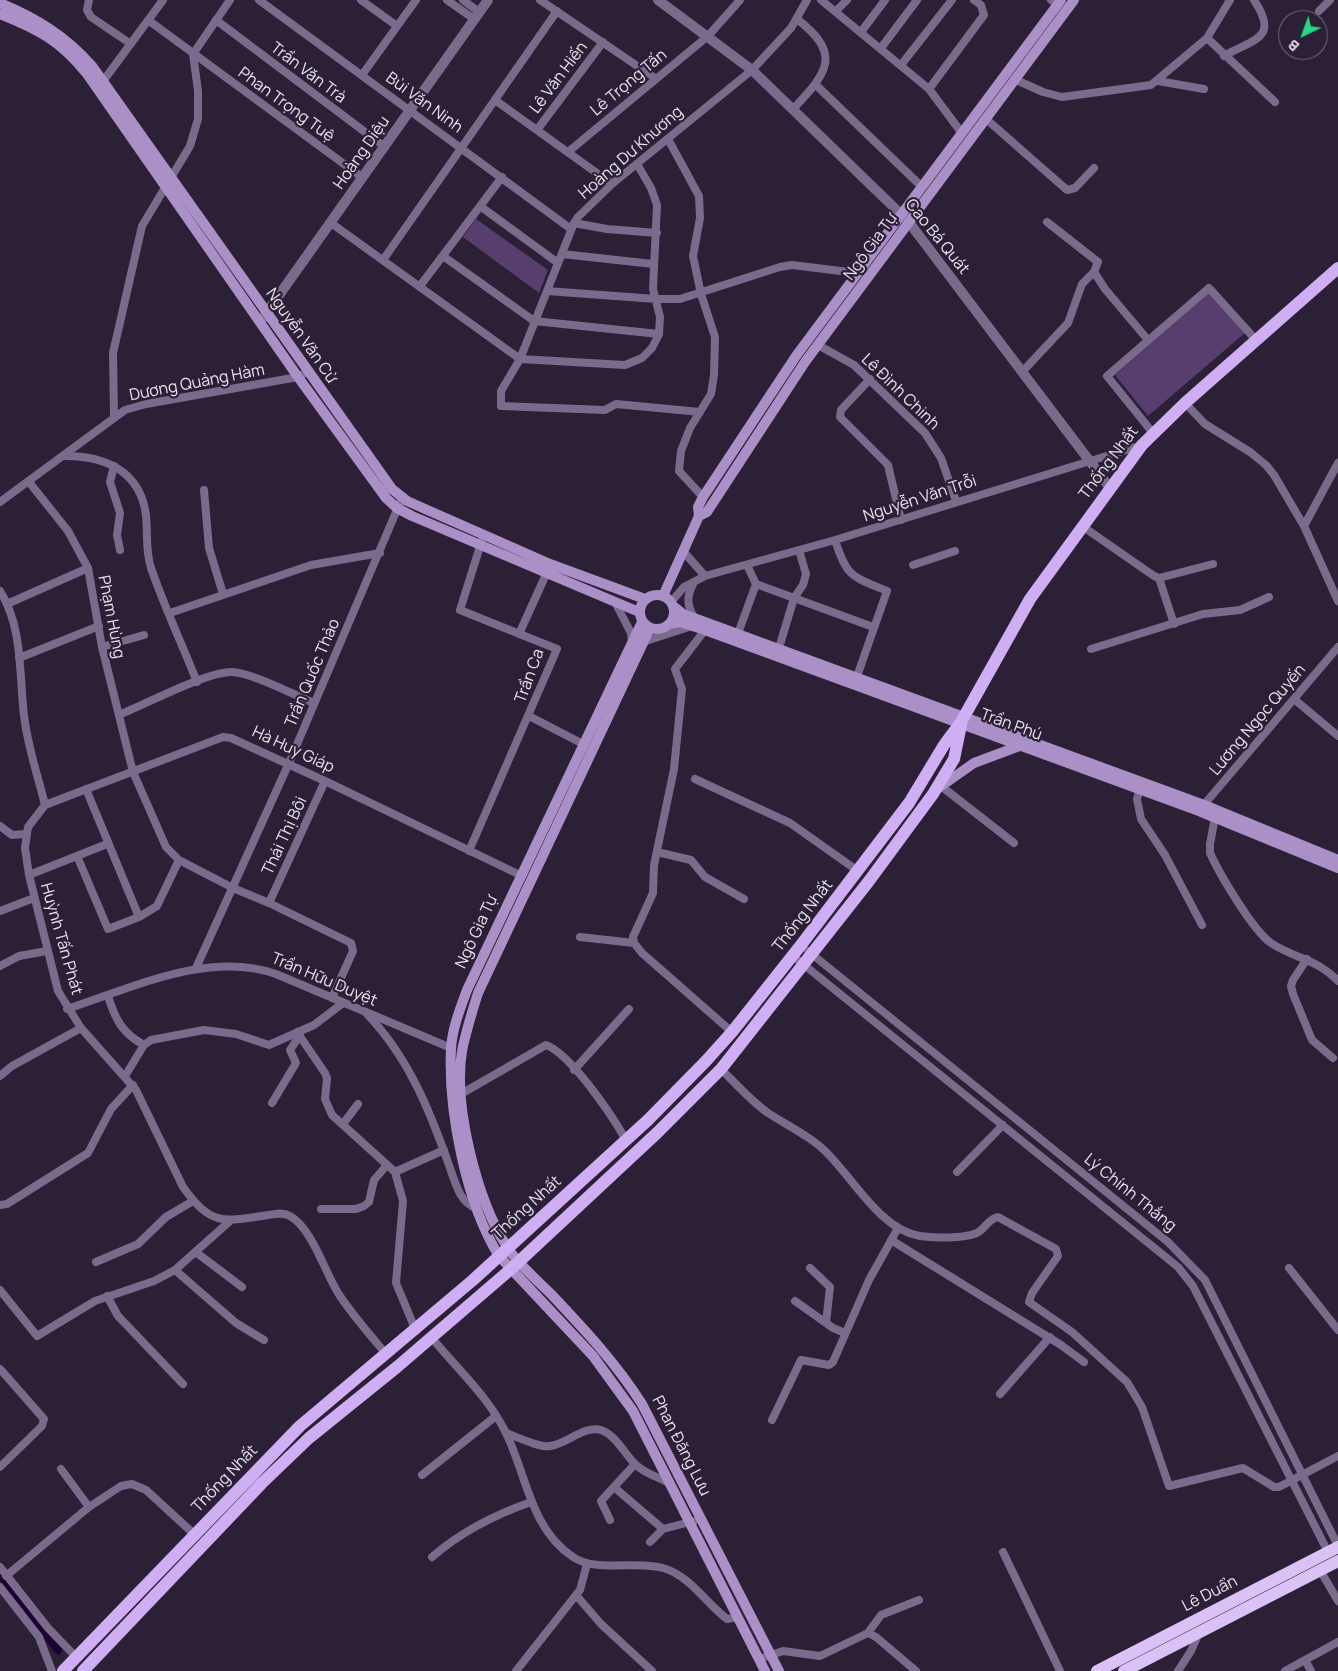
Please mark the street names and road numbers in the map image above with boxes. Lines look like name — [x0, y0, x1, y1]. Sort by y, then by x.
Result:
street label: Trần Văn Trà — [267, 38, 349, 108]
street label: Lê Văn Hiến — [526, 38, 592, 118]
street label: Lê Trọng Tấn — [587, 46, 671, 120]
street label: Phan Trọng Tuệ — [234, 64, 338, 146]
street label: Bùi Văn Ninh — [382, 69, 466, 137]
street label: Hoàng Dư Khương — [575, 102, 687, 204]
street label: Hoàng Diệu — [330, 113, 394, 193]
street label: Cao Bá Quát — [901, 195, 973, 279]
street label: Ngô Gia Tự — [840, 210, 902, 284]
street label: Nguyễn Văn Cừ — [261, 285, 341, 387]
street label: Lê Đình Chinh — [857, 350, 943, 434]
street label: Dương Quảng Hàm — [128, 360, 266, 406]
street label: Thống Nhất — [1075, 423, 1143, 503]
street label: Nguyễn Văn Trỗi — [861, 472, 979, 526]
street label: Phạm Hùng — [94, 574, 128, 660]
street label: Trần Quốc Thảo — [282, 616, 344, 730]
street label: Trần Ca — [511, 646, 549, 706]
street label: Lương Ngọc Quyến — [1206, 661, 1310, 779]
street label: Trần Phú — [977, 705, 1045, 745]
street label: Hà Huy Giáp — [249, 723, 337, 777]
street label: Thái Thị Bôi — [259, 794, 311, 878]
street label: Thống Nhất — [769, 876, 837, 956]
street label: Huỳnh Tấn Phát — [36, 881, 86, 997]
street label: Ngô Gia Tự — [452, 892, 502, 972]
street label: Trần Hữu Duyệt — [268, 949, 380, 1011]
street label: Lý Chính Thắng — [1080, 1150, 1180, 1236]
street label: Thống Nhất — [488, 1172, 566, 1244]
street label: Phan Đăng Lưu — [648, 1393, 714, 1499]
street label: Thống Nhất — [188, 1441, 262, 1517]
street label: Lê Duẩn — [1179, 1572, 1241, 1616]

